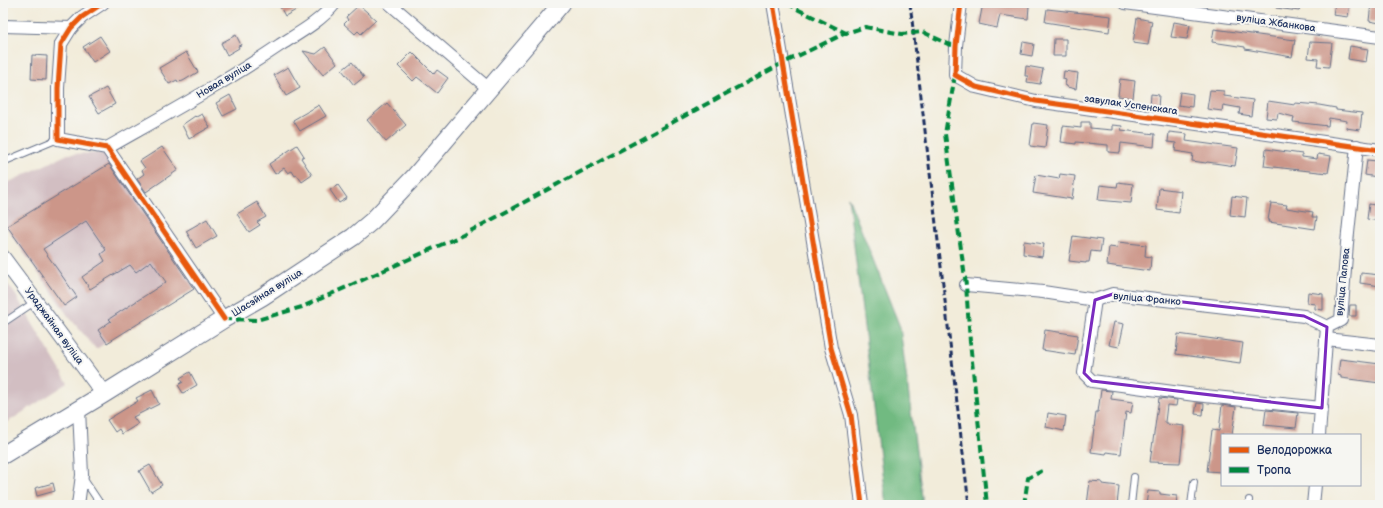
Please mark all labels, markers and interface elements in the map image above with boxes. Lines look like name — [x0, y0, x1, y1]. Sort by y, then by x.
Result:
street label: вуліца Жбанкова — [1236, 12, 1316, 35]
street label: Новая вуліца — [194, 59, 254, 101]
street label: завулак Успенскага — [1084, 93, 1179, 118]
street label: вуліца Папова — [1333, 247, 1353, 316]
street label: Шасэйная вуліца — [229, 266, 305, 320]
street label: Ураджайная вуліца — [22, 285, 86, 367]
street label: вуліца Франко — [1113, 290, 1181, 308]
legend — [1221, 434, 1361, 486]
text: Велодорожка — [1257, 443, 1332, 458]
text: Тропа — [1257, 463, 1291, 478]

